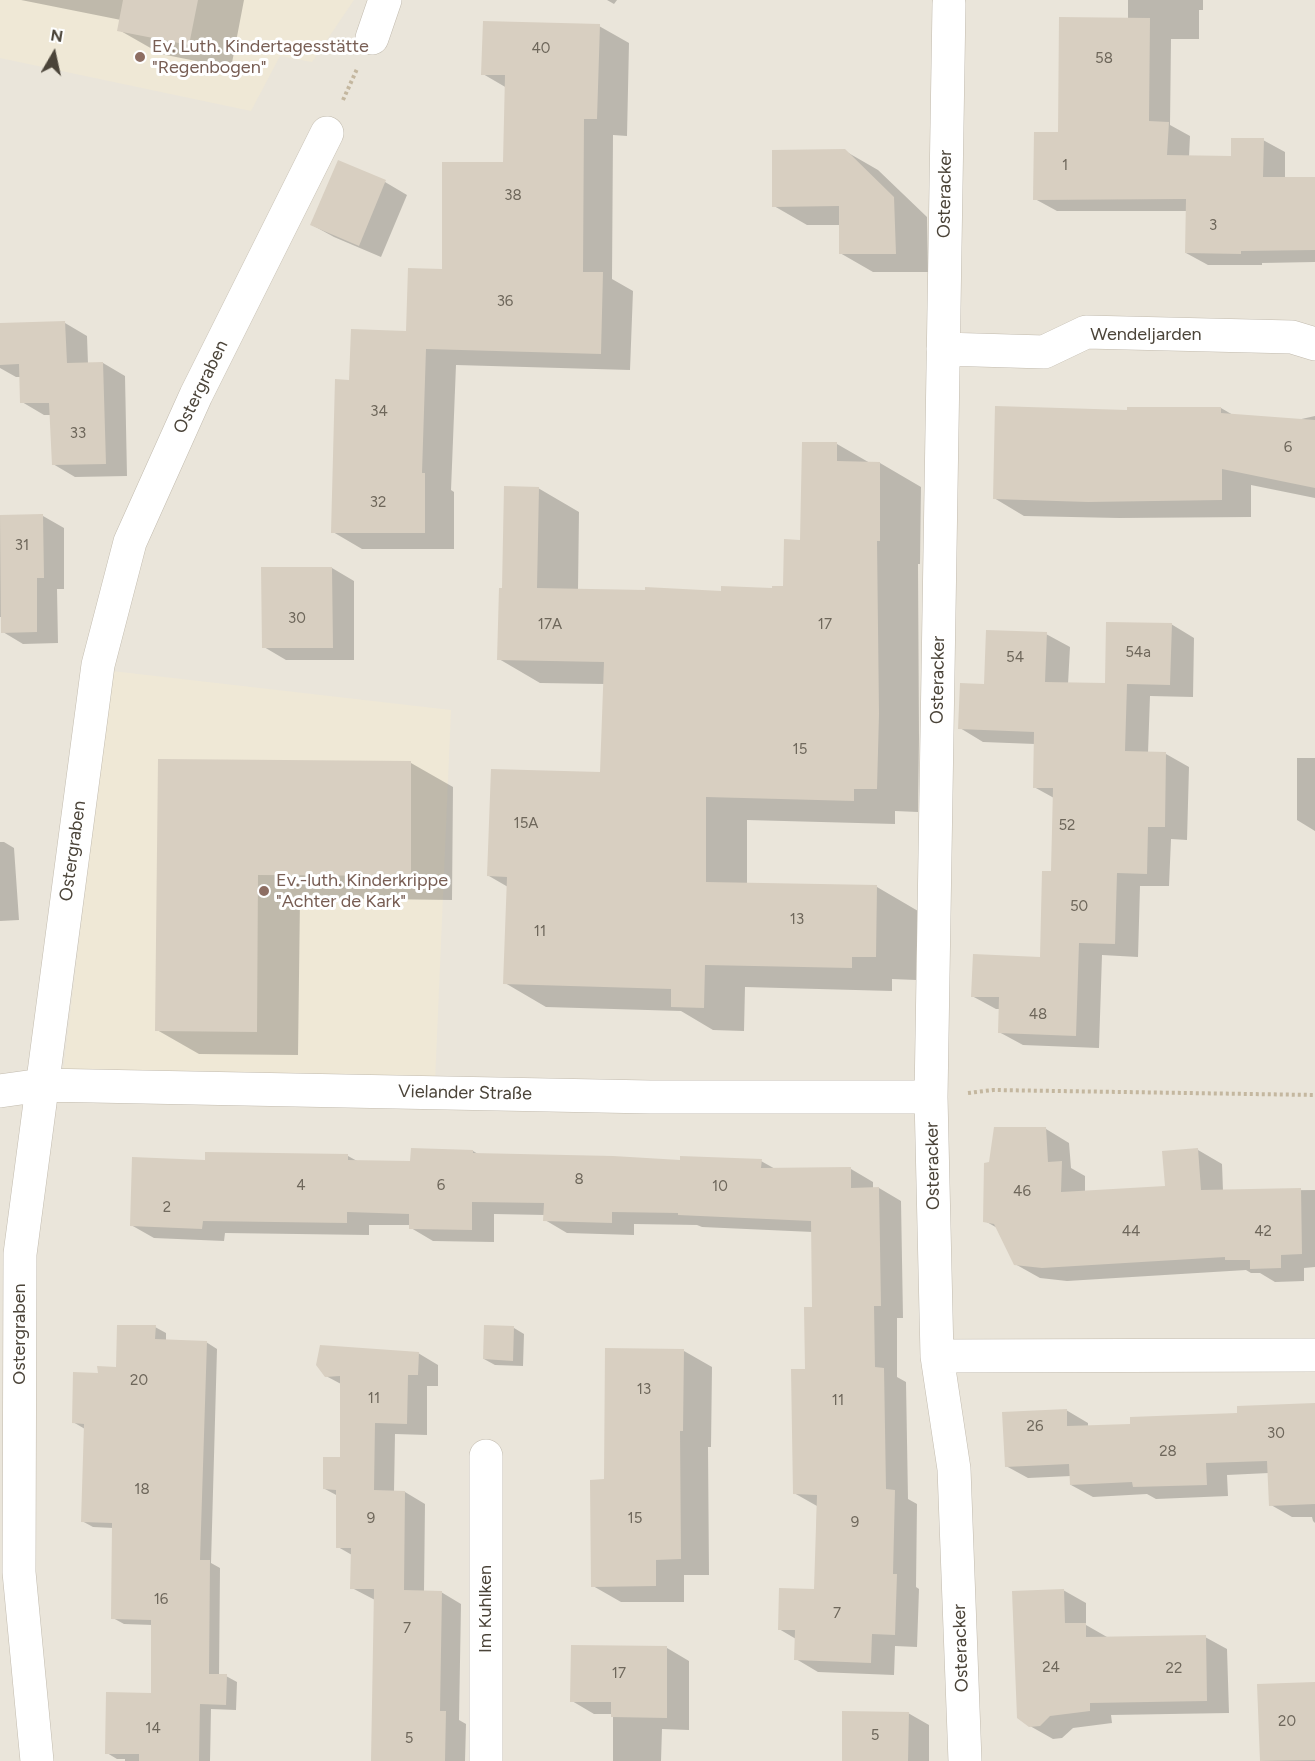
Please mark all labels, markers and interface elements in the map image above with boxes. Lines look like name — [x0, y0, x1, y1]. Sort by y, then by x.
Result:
north arrow — [24, 24, 84, 84]
text: N — [49, 25, 64, 46]
place label: Ev. Luth. Kindertagesstätte "Regenbogen" — [152, 36, 369, 78]
house number: 40 — [532, 40, 550, 58]
marker: Ev. Luth. Kindertagesstätte "Regenbogen" — [133, 50, 147, 64]
house number: 58 — [1095, 50, 1113, 68]
street label: Osteracker — [933, 150, 957, 238]
house number: 1 — [1062, 157, 1068, 175]
house number: 38 — [504, 187, 522, 205]
house number: 3 — [1209, 217, 1217, 235]
house number: 36 — [497, 293, 513, 311]
street label: Wendeljarden — [1090, 324, 1202, 346]
street label: Ostergraben — [169, 337, 233, 437]
house number: 34 — [370, 403, 388, 421]
house number: 33 — [70, 425, 86, 443]
house number: 6 — [1284, 439, 1292, 457]
house number: 32 — [370, 494, 386, 512]
house number: 31 — [15, 537, 29, 555]
house number: 30 — [288, 610, 306, 628]
house number: 17A — [538, 616, 562, 634]
house number: 17 — [818, 616, 832, 634]
street label: Osteracker — [926, 636, 950, 724]
house number: 54a — [1125, 644, 1151, 662]
house number: 54 — [1006, 649, 1024, 667]
house number: 15 — [793, 741, 807, 759]
street label: Ostergraben — [55, 799, 91, 903]
house number: 15A — [514, 815, 538, 833]
house number: 52 — [1058, 817, 1076, 835]
place label: Ev.-luth. Kinderkrippe "Achter de Kark" — [276, 870, 448, 912]
marker: Ev.-luth. Kinderkrippe "Achter de Kark" — [257, 884, 271, 898]
house number: 50 — [1070, 898, 1088, 916]
house number: 13 — [790, 911, 804, 929]
house number: 11 — [534, 923, 546, 941]
house number: 48 — [1029, 1006, 1047, 1024]
street label: Vielander Straße — [398, 1081, 532, 1105]
street label: Osteracker — [921, 1122, 945, 1210]
house number: 8 — [574, 1171, 584, 1189]
house number: 4 — [296, 1177, 306, 1195]
house number: 6 — [437, 1177, 445, 1195]
house number: 10 — [712, 1178, 728, 1196]
house number: 46 — [1013, 1183, 1031, 1201]
house number: 2 — [163, 1199, 171, 1217]
house number: 44 — [1122, 1223, 1140, 1241]
house number: 42 — [1254, 1223, 1272, 1241]
street label: Ostergraben — [9, 1283, 31, 1385]
house number: 20 — [130, 1372, 148, 1390]
house number: 13 — [637, 1381, 651, 1399]
house number: 11 — [368, 1390, 380, 1408]
house number: 11 — [832, 1392, 844, 1410]
house number: 26 — [1027, 1418, 1043, 1436]
house number: 30 — [1267, 1425, 1285, 1443]
house number: 28 — [1159, 1443, 1177, 1461]
house number: 18 — [134, 1481, 150, 1499]
house number: 9 — [367, 1510, 375, 1528]
house number: 15 — [628, 1510, 642, 1528]
house number: 9 — [851, 1514, 859, 1532]
street label: Im Kuhlken — [475, 1565, 497, 1653]
house number: 16 — [154, 1591, 168, 1609]
street label: Osteracker — [949, 1603, 973, 1693]
house number: 7 — [833, 1605, 841, 1623]
house number: 7 — [403, 1620, 411, 1638]
house number: 24 — [1042, 1659, 1060, 1677]
house number: 22 — [1166, 1660, 1182, 1678]
house number: 17 — [612, 1665, 626, 1683]
house number: 20 — [1278, 1713, 1296, 1731]
house number: 14 — [145, 1720, 161, 1738]
house number: 5 — [871, 1727, 879, 1745]
house number: 5 — [405, 1730, 413, 1748]

